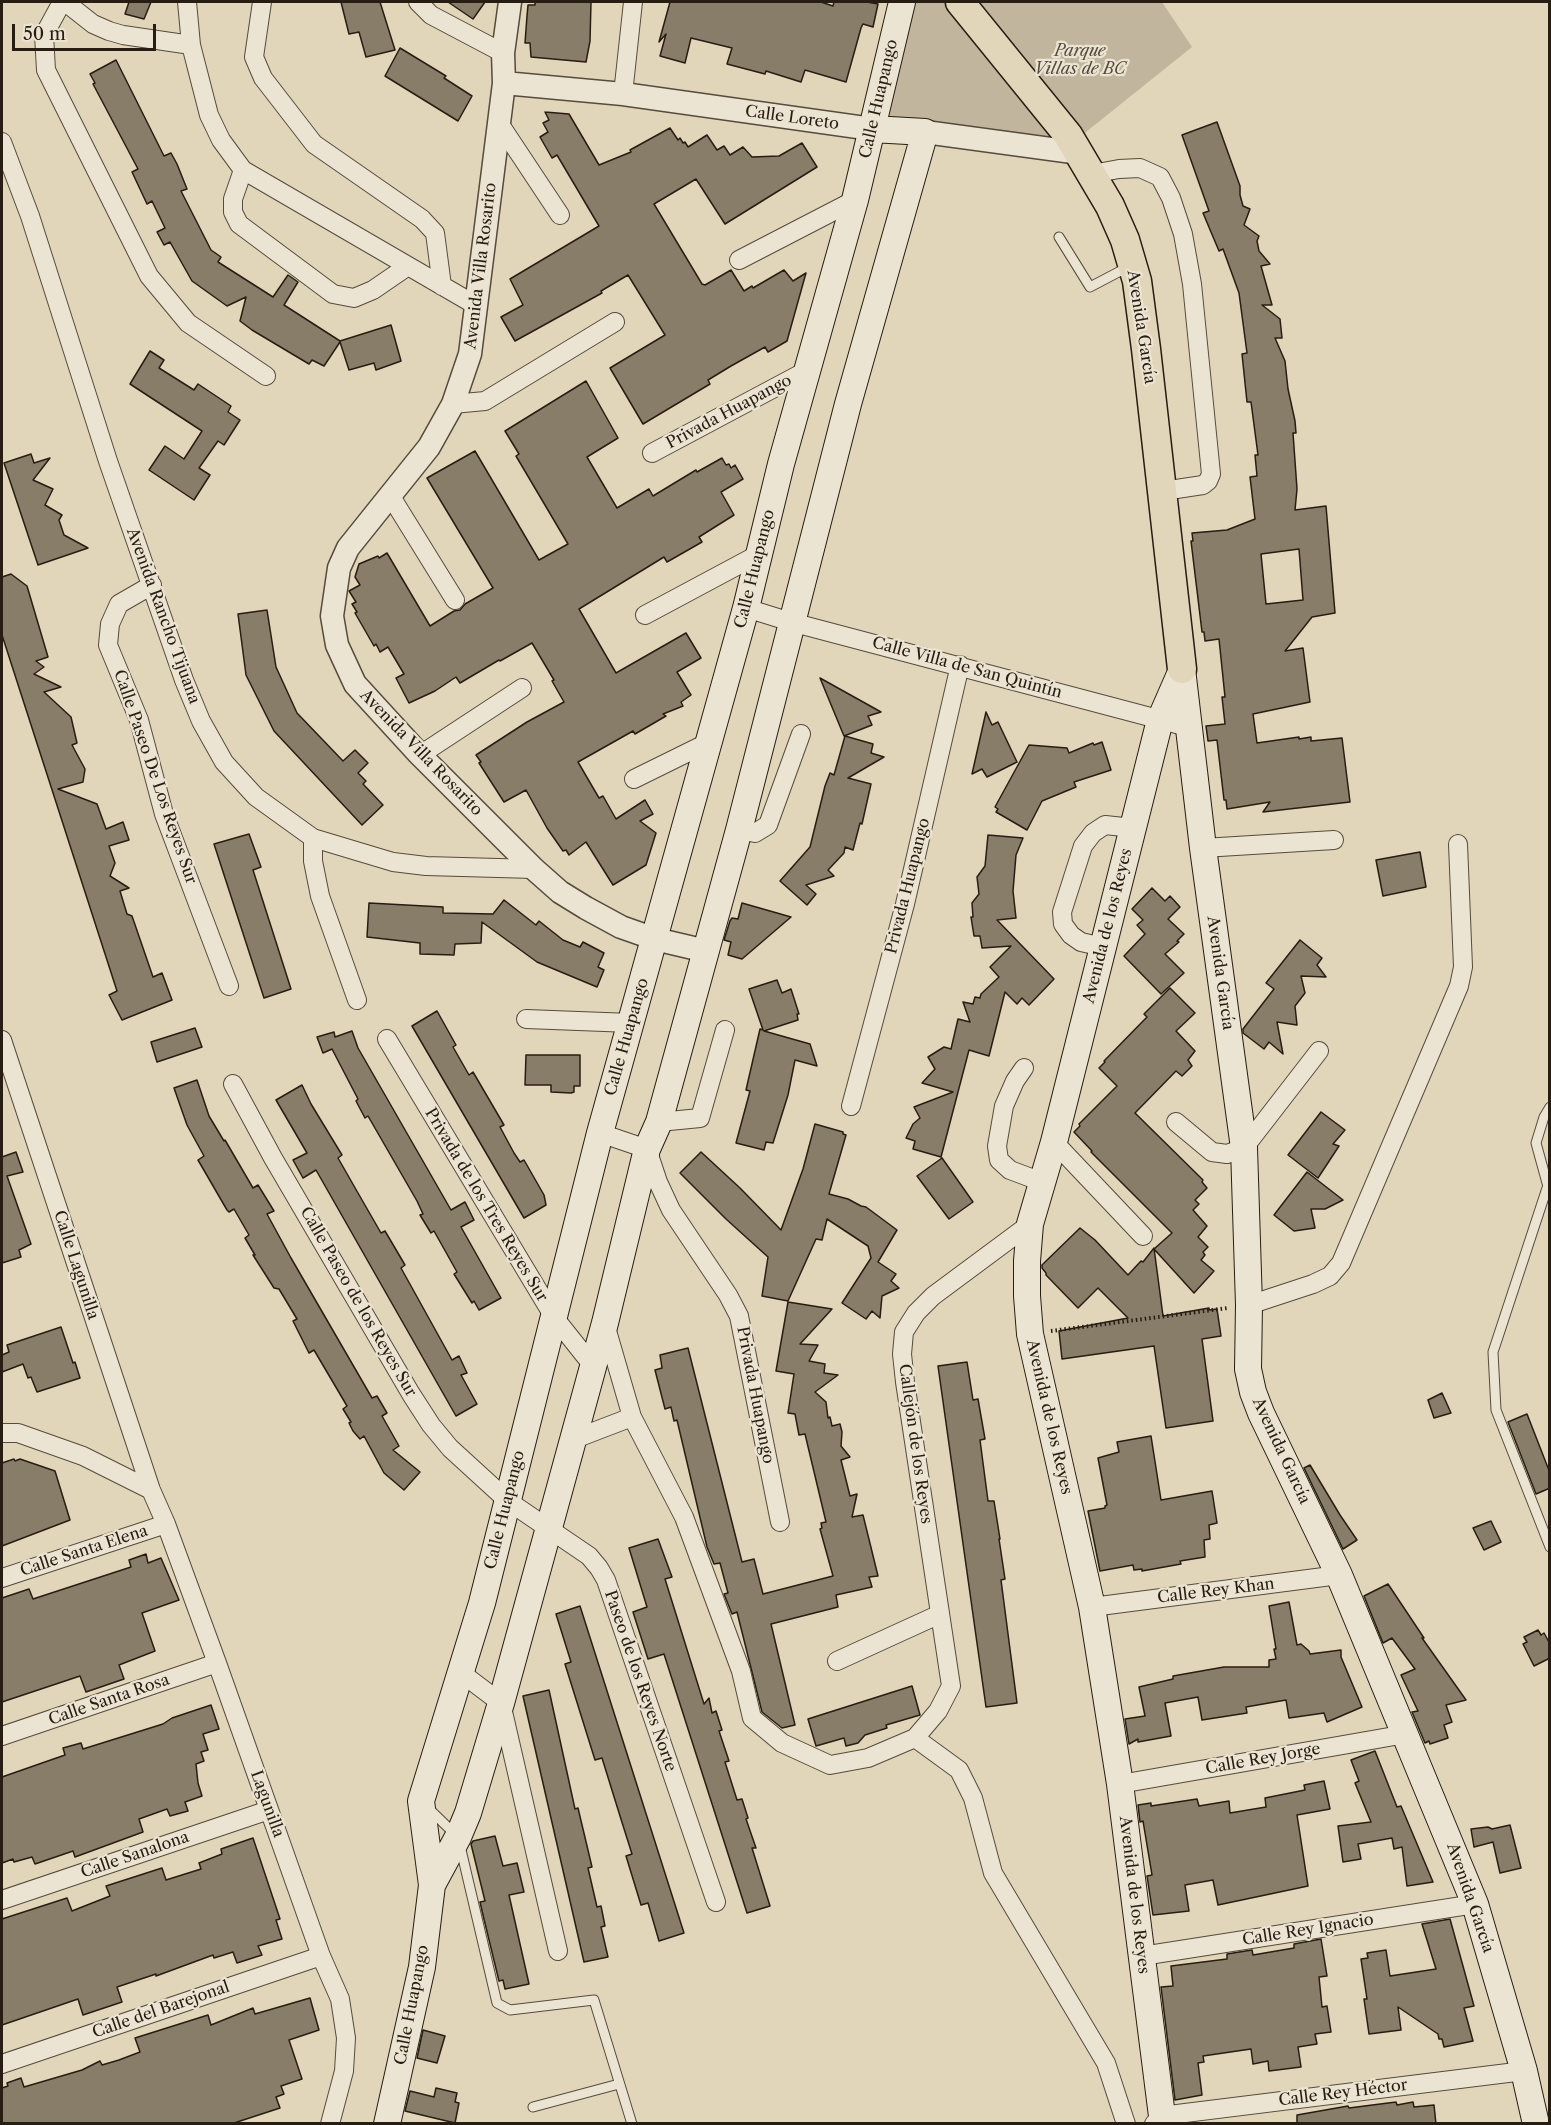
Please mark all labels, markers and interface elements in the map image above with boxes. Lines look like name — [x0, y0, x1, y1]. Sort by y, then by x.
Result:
scale bar — [15, 12, 159, 50]
text: 50 m — [23, 23, 66, 45]
street label: Calle Huapango — [856, 38, 902, 160]
park label: Parque Villas de BC — [1034, 41, 1126, 79]
street label: Calle Loreto — [744, 102, 840, 134]
street label: Avenida Villa Rosarito — [461, 182, 501, 350]
street label: Avenida García — [1123, 269, 1159, 385]
street label: Privada Huapango — [663, 371, 795, 453]
street label: Calle Huapango — [731, 508, 779, 630]
street label: Avenida Rancho Tijuana — [122, 525, 204, 707]
street label: Calle Villa de San Quintín — [870, 633, 1064, 703]
street label: Calle Paseo De Los Reyes Sur — [109, 667, 201, 887]
street label: Avenida Villa Rosarito — [356, 686, 486, 820]
street label: Privada Huapango — [882, 816, 934, 956]
street label: Avenida de los Reyes — [1079, 847, 1137, 1005]
street label: Avenida García — [1202, 915, 1238, 1031]
street label: Calle Huapango — [601, 976, 653, 1098]
street label: Privada de los Tres Reyes Sur — [420, 1105, 552, 1305]
street label: Calle Paseo de los Reyes Sur — [296, 1204, 420, 1400]
street label: Calle Lagunilla — [49, 1208, 103, 1322]
street label: Privada Huapango — [732, 1325, 778, 1465]
street label: Avenida de los Reyes — [1022, 1337, 1076, 1497]
street label: Callejón de los Reyes — [894, 1363, 936, 1525]
street label: Avenida García — [1248, 1395, 1314, 1507]
street label: Calle Huapango — [481, 1449, 529, 1571]
street label: Calle Santa Elena — [18, 1521, 150, 1581]
street label: Calle Rey Khan — [1156, 1574, 1276, 1608]
street label: Paseo de los Reyes Norte — [600, 1588, 680, 1774]
street label: Calle Santa Rosa — [46, 1670, 172, 1730]
street label: Calle Rey Jorge — [1204, 1739, 1322, 1779]
street label: Lagunilla — [246, 1768, 288, 1840]
street label: Avenida de los Reyes — [1115, 1815, 1153, 1975]
street label: Calle Sanalona — [78, 1828, 192, 1882]
street label: Avenida García — [1442, 1841, 1498, 1955]
street label: Calle Rey Ignacio — [1241, 1910, 1375, 1950]
street label: Calle Huapango — [391, 1943, 433, 2067]
street label: Calle del Barejonal — [90, 1978, 232, 2042]
street label: Calle Rey Héctor — [1277, 2076, 1409, 2110]

